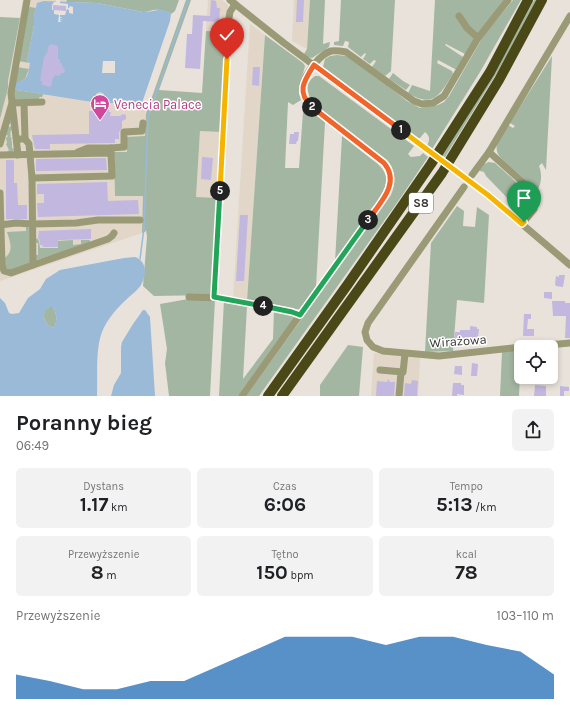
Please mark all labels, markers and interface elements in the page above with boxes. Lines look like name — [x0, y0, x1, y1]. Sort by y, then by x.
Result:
pin — [210, 18, 244, 59]
icon: check — [216, 24, 238, 46]
hotel icon: Venecia Palace — [89, 93, 111, 121]
place label: Venecia Palace — [114, 97, 202, 112]
pin: 2 — [302, 97, 322, 117]
text: 2 — [309, 100, 315, 113]
pin: 1 — [391, 120, 411, 140]
text: 1 — [399, 123, 403, 136]
pin: 5 — [210, 181, 230, 201]
pin — [507, 181, 541, 222]
text: 5 — [217, 184, 223, 197]
icon: arrive — [513, 187, 535, 209]
road number: S8 — [409, 193, 433, 213]
pin: 3 — [358, 210, 378, 230]
text: 3 — [365, 213, 371, 226]
pin: 4 — [253, 296, 273, 316]
text: 4 — [260, 299, 266, 312]
street label: Wirażowa — [429, 332, 487, 350]
map controls — [514, 340, 558, 384]
button: locate — [514, 340, 558, 384]
button: share — [512, 409, 554, 451]
text: Poranny bieg — [16, 410, 152, 436]
text: 06:49 — [16, 438, 49, 453]
text: Dystans — [83, 480, 124, 493]
text: Czas — [273, 480, 297, 493]
text: Tempo — [450, 480, 483, 493]
text: 1.17 — [80, 493, 108, 516]
text: 6:06 — [264, 493, 306, 516]
text: 5:13 — [436, 493, 473, 516]
text: km — [108, 501, 127, 514]
text: /km — [473, 501, 497, 514]
text: Przewyższenie — [68, 548, 139, 561]
text: Tętno — [271, 548, 299, 561]
text: kcal — [456, 548, 477, 561]
text: 8 — [91, 561, 104, 584]
text: 150 — [256, 561, 288, 584]
text: 78 — [455, 561, 478, 584]
text: m — [104, 569, 117, 582]
text: bpm — [288, 569, 314, 582]
text: Przewyższenie — [16, 608, 100, 623]
text: 103–110 m — [497, 608, 554, 623]

